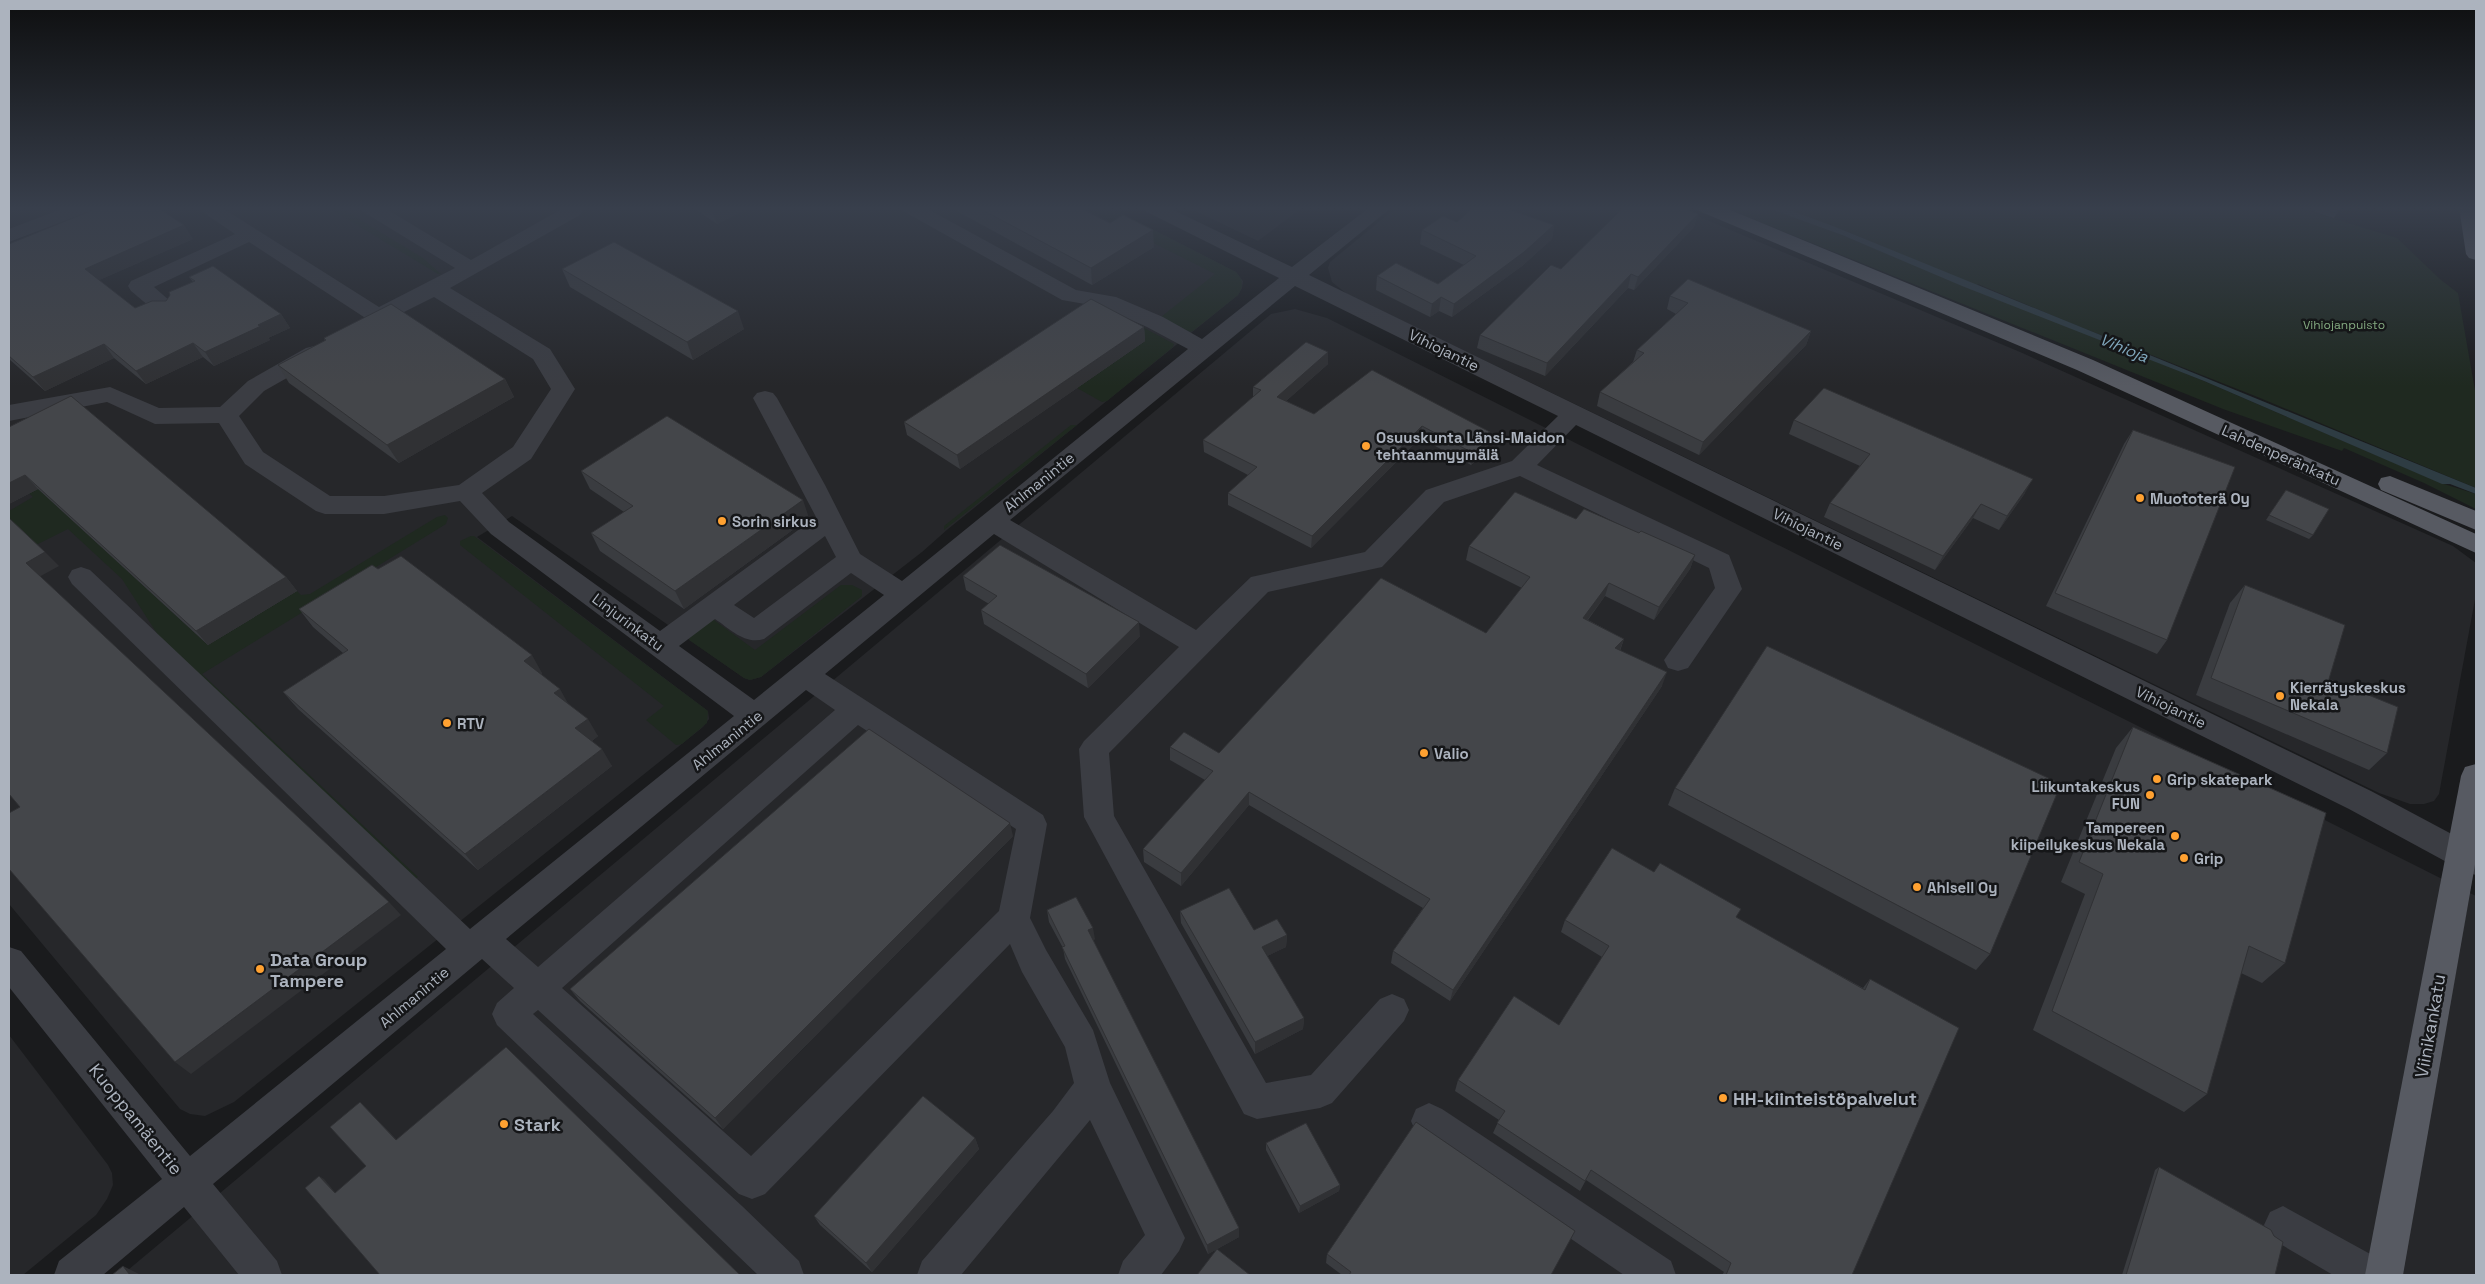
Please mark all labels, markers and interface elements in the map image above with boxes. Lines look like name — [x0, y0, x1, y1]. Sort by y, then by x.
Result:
park label: Vihiojanpuisto — [2303, 317, 2385, 333]
street label: Vihiojantie — [1406, 325, 1482, 375]
water label: Vihioja — [2097, 329, 2152, 368]
street label: Lahdenperänkatu — [2219, 420, 2343, 490]
place label: Osuuskunta Länsi-Maidon tehtaanmyymälä — [1376, 428, 1565, 464]
marker: Osuuskunta Länsi-Maidon tehtaanmyymälä — [1360, 440, 1372, 452]
street label: Ahlmanintie — [1000, 448, 1078, 516]
place label: Muototerä Oy — [2150, 489, 2250, 508]
marker: Muototerä Oy — [2134, 492, 2146, 504]
street label: Vihiojantie — [1770, 504, 1846, 554]
place label: Sorin sirkus — [732, 512, 817, 531]
marker: Sorin sirkus — [716, 515, 728, 527]
street label: Linjurinkatu — [588, 589, 668, 655]
place label: Kierrätyskeskus Nekala — [2290, 678, 2406, 714]
street label: Vihiojantie — [2133, 682, 2209, 732]
marker: Kierrätyskeskus Nekala — [2274, 690, 2286, 702]
street label: Ahlmanintie — [688, 706, 766, 774]
place label: RTV — [457, 714, 484, 733]
marker: RTV — [441, 717, 453, 729]
place label: Valio — [1434, 744, 1469, 763]
marker: Valio — [1418, 747, 1430, 759]
place label: Grip skatepark — [2167, 770, 2273, 789]
marker: Grip skatepark — [2151, 773, 2163, 785]
place label: Liikuntakeskus FUN — [2032, 777, 2140, 813]
marker: Liikuntakeskus FUN — [2144, 789, 2156, 801]
place label: Tampereen kiipeilykeskus Nekala — [2011, 818, 2165, 854]
marker: Tampereen kiipeilykeskus Nekala — [2169, 830, 2181, 842]
place label: Grip — [2194, 849, 2223, 868]
marker: Grip — [2178, 852, 2190, 864]
place label: Ahlsell Oy — [1927, 878, 1997, 897]
marker: Ahlsell Oy — [1911, 881, 1923, 893]
place label: Data Group Tampere — [270, 948, 367, 992]
street label: Ahlmanintie — [375, 962, 453, 1032]
marker: Data Group Tampere — [254, 963, 266, 975]
street label: Viinikankatu — [2410, 972, 2450, 1080]
street label: Kuoppamäentie — [84, 1059, 188, 1179]
place label: HH-kiinteistöpalvelut — [1733, 1087, 1917, 1110]
marker: HH-kiinteistöpalvelut — [1717, 1092, 1729, 1104]
place label: Stark — [514, 1113, 561, 1136]
marker: Stark — [498, 1118, 510, 1130]

